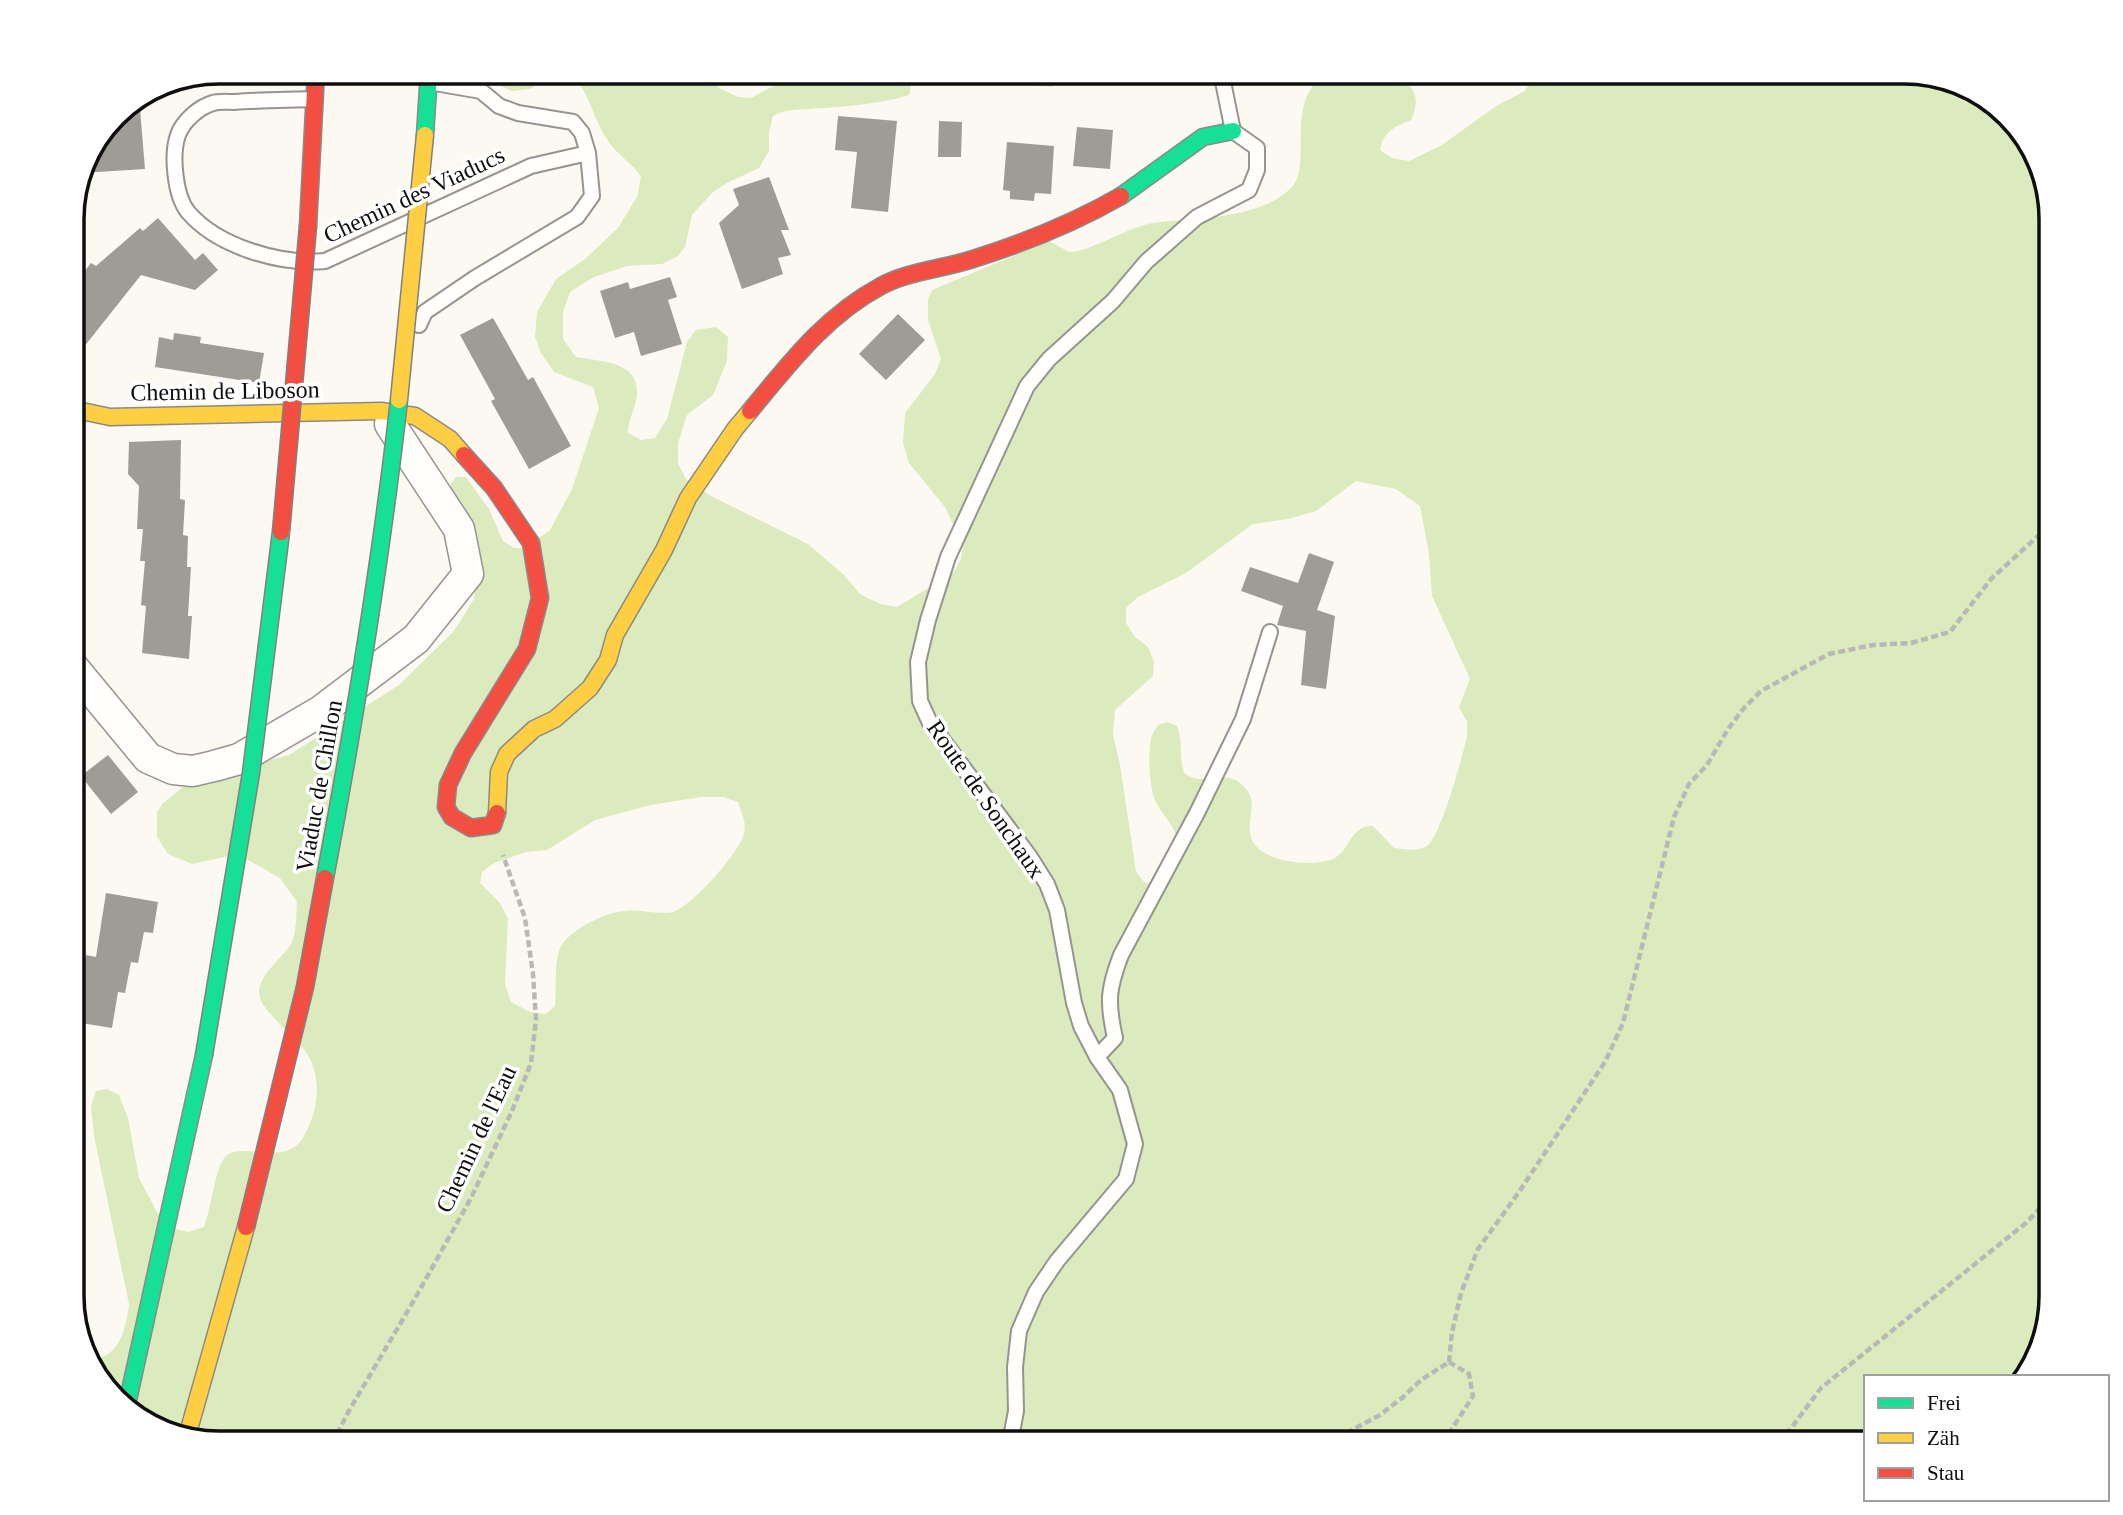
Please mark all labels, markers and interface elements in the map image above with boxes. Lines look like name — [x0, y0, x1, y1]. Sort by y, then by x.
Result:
street label: Chemin des Viaducs — [319, 142, 509, 248]
street label: Chemin de Liboson — [130, 376, 320, 406]
street label: Viaduc de Chillon — [291, 698, 347, 874]
street label: Route de Sonchaux — [922, 715, 1050, 883]
street label: Chemin de l'Eau — [431, 1061, 521, 1217]
legend — [1864, 1375, 2109, 1501]
text: Frei — [1927, 1391, 1961, 1415]
text: Zäh — [1927, 1426, 1960, 1450]
text: Stau — [1927, 1461, 1965, 1485]

